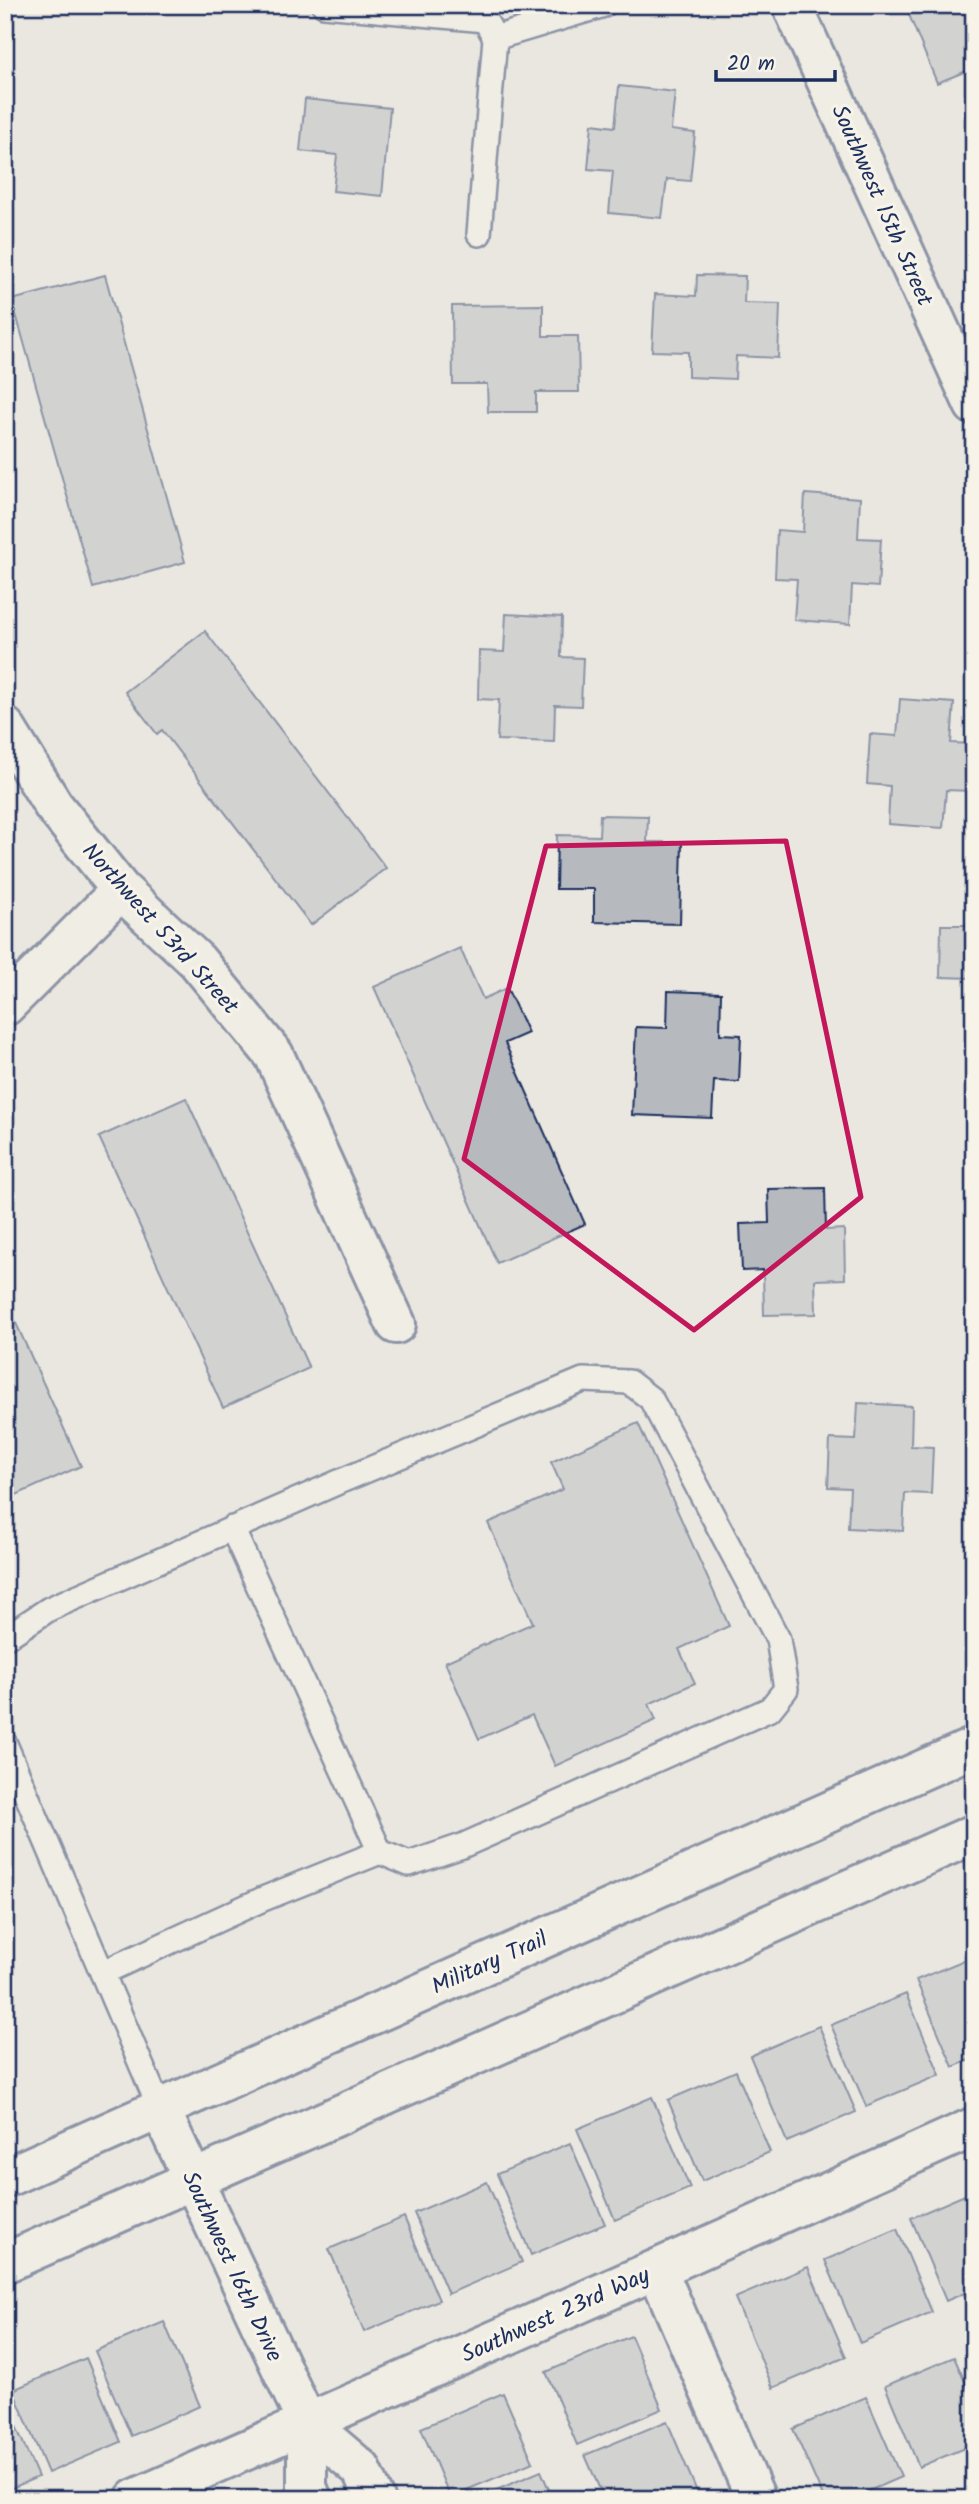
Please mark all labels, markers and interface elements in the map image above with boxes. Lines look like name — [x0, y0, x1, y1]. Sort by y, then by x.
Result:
scale bar — [716, 38, 836, 82]
text: 20 m — [727, 48, 775, 81]
street label: Southwest 15th Street — [821, 99, 942, 313]
street label: Northwest 53rd Street — [72, 835, 247, 1024]
street label: Military Trail — [426, 1922, 554, 2005]
street label: Southwest 16th Drive — [171, 2165, 291, 2368]
street label: Southwest 23rd Way — [456, 2258, 656, 2374]

